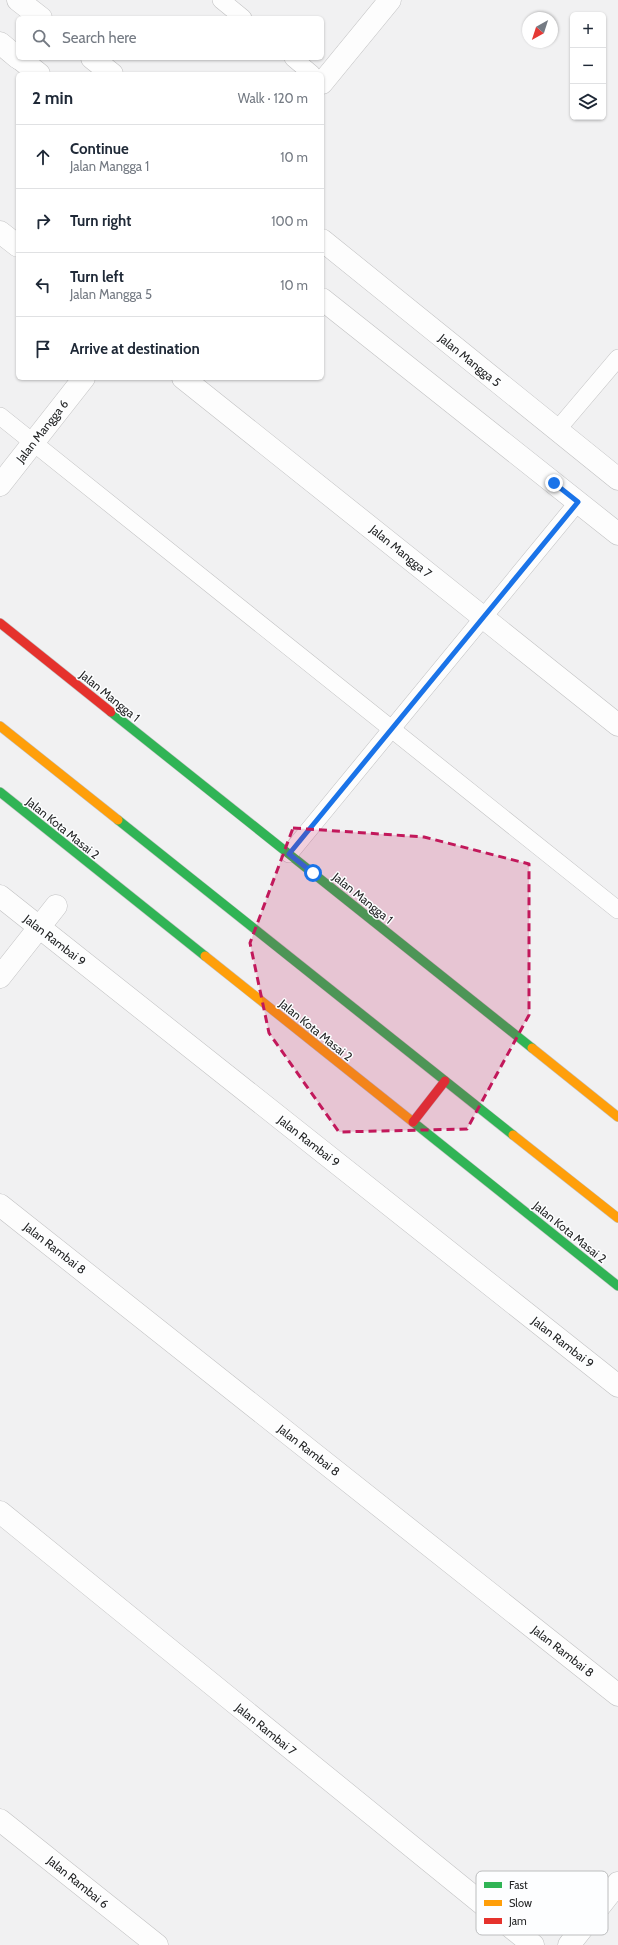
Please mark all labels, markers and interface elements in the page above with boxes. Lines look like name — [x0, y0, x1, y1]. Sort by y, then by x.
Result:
north arrow — [522, 12, 558, 48]
map controls — [570, 12, 606, 120]
button: + — [570, 12, 606, 48]
search box — [16, 16, 324, 60]
icon: search — [30, 27, 52, 49]
text: Search here — [62, 29, 137, 47]
button: − — [570, 48, 606, 84]
button: layers — [570, 84, 606, 120]
text: 2 min — [32, 88, 73, 108]
text: Walk · 120 m — [238, 90, 308, 106]
text: Continue — [70, 140, 129, 158]
icon: ahead — [32, 146, 54, 168]
text: 10 m — [280, 149, 308, 165]
text: Jalan Mangga 1 — [70, 158, 149, 174]
icon: right — [32, 210, 54, 232]
text: Turn right — [70, 212, 131, 230]
text: 100 m — [271, 213, 308, 229]
text: Turn left — [70, 268, 124, 286]
icon: left — [32, 274, 54, 296]
text: 10 m — [280, 277, 308, 293]
text: Jalan Mangga 5 — [70, 286, 152, 302]
street label: Jalan Mangga 5 — [435, 330, 504, 390]
icon: arrive — [32, 338, 54, 360]
text: Arrive at destination — [70, 340, 200, 358]
street label: Jalan Mangga 6 — [12, 396, 71, 466]
route end — [545, 474, 563, 492]
street label: Jalan Mangga 7 — [366, 521, 435, 581]
street label: Jalan Mangga 1 — [76, 667, 143, 725]
street label: Jalan Kota Masai 2 — [23, 793, 103, 862]
route start — [304, 864, 322, 882]
street label: Jalan Mangga 1 — [329, 869, 396, 927]
street label: Jalan Rambai 9 — [20, 910, 89, 969]
street label: Jalan Kota Masai 2 — [276, 995, 356, 1064]
street label: Jalan Rambai 9 — [274, 1111, 343, 1170]
street label: Jalan Kota Masai 2 — [530, 1197, 610, 1266]
street label: Jalan Rambai 8 — [20, 1218, 89, 1277]
street label: Jalan Rambai 9 — [528, 1312, 597, 1371]
street label: Jalan Rambai 8 — [274, 1420, 343, 1479]
street label: Jalan Rambai 8 — [528, 1621, 597, 1680]
street label: Jalan Rambai 7 — [232, 1699, 299, 1758]
street label: Jalan Rambai 6 — [43, 1852, 112, 1911]
legend — [476, 1871, 608, 1935]
text: Fast — [509, 1878, 528, 1892]
text: Slow — [509, 1896, 532, 1910]
text: Jam — [508, 1914, 527, 1928]

